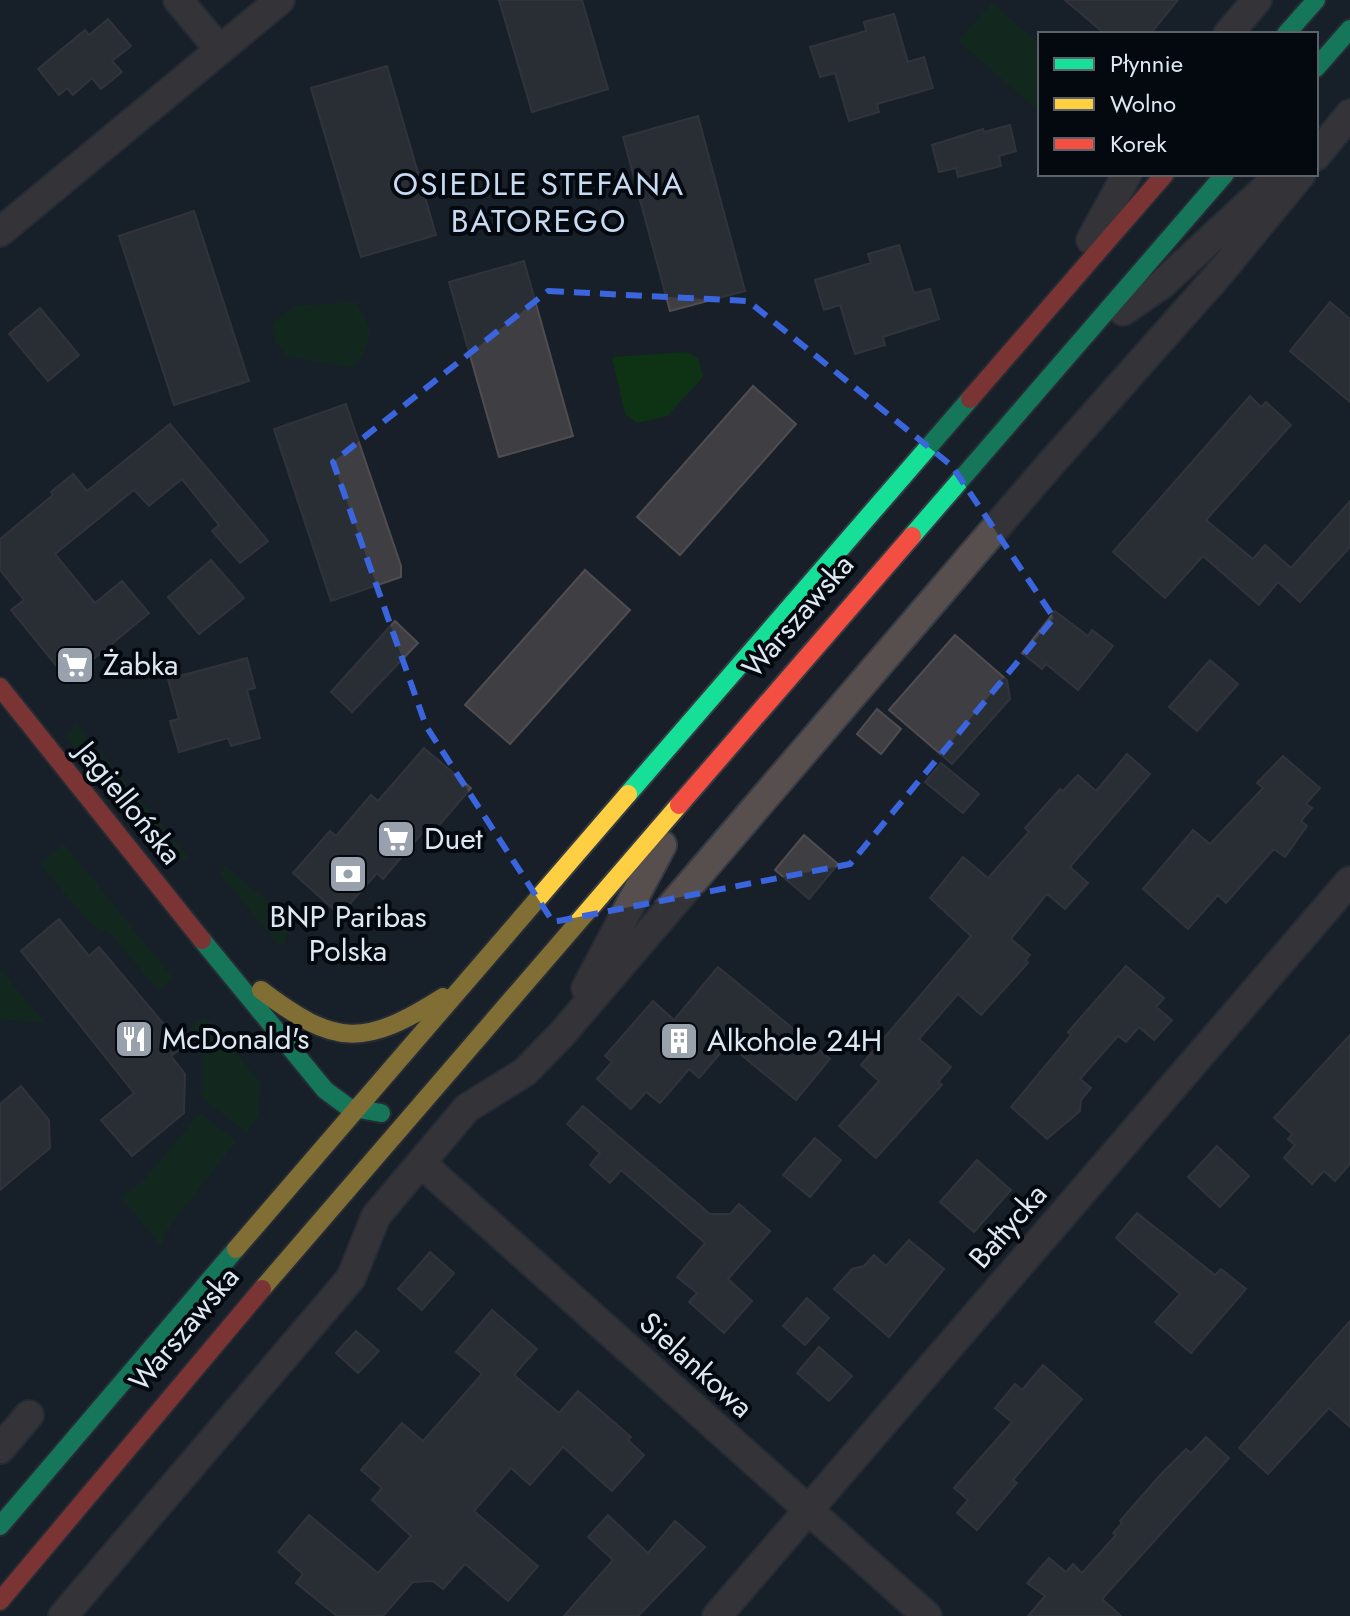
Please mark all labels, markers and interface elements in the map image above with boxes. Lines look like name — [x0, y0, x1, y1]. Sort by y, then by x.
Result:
legend — [1038, 32, 1318, 176]
text: Płynnie — [1110, 46, 1183, 81]
text: Wolno — [1110, 86, 1176, 121]
text: Korek — [1110, 126, 1167, 161]
district label: OSIEDLE STEFANA BATOREGO — [393, 161, 685, 244]
street label: Warszawska — [732, 544, 864, 687]
place label: Żabka — [103, 643, 179, 686]
supermarket icon: Żabka — [54, 644, 96, 686]
street label: Jagiellońska — [64, 729, 193, 874]
place label: Duet — [424, 817, 484, 860]
supermarket icon: Duet — [375, 818, 417, 860]
bank icon: BNP Paribas Polska — [327, 853, 369, 895]
place label: BNP Paribas Polska — [269, 895, 427, 972]
place label: McDonald's — [162, 1017, 309, 1060]
restaurant icon: McDonald's — [113, 1018, 155, 1060]
place label: Alkohole 24H — [707, 1019, 882, 1062]
building icon: Alkohole 24H — [658, 1020, 700, 1062]
street label: Bałtycka — [959, 1174, 1057, 1278]
street label: Warszawska — [118, 1257, 249, 1401]
street label: Sielankowa — [630, 1302, 763, 1428]

